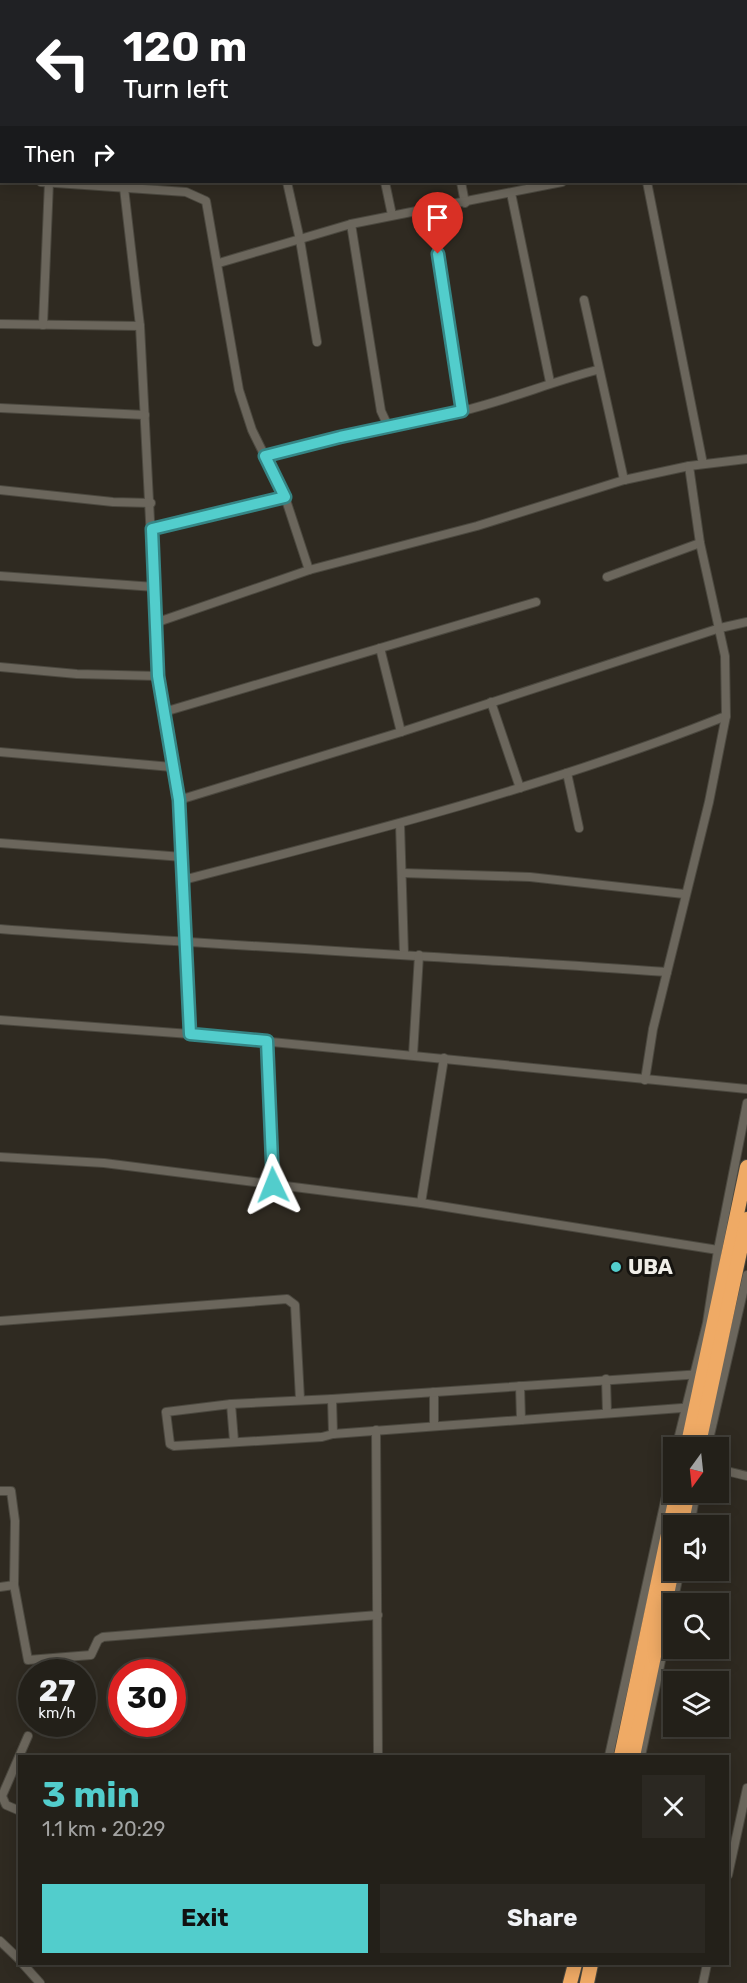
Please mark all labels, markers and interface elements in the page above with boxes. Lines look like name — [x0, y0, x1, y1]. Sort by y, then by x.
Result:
text: 120 m — [123, 22, 247, 72]
icon: left — [24, 24, 102, 102]
text: Turn left — [123, 73, 228, 105]
icon: right — [87, 138, 120, 171]
text: Then — [24, 141, 75, 168]
pin — [412, 192, 463, 254]
icon: arrive — [421, 201, 454, 234]
position arrow — [241, 1153, 305, 1217]
place label: UBA — [628, 1254, 673, 1279]
marker: UBA — [609, 1260, 623, 1274]
north arrow — [663, 1437, 729, 1503]
map controls — [663, 1437, 729, 1737]
button: sound — [663, 1515, 729, 1581]
button: search — [663, 1593, 729, 1659]
speed limit sign: 30 — [108, 1659, 186, 1737]
button: layers — [663, 1671, 729, 1737]
text: 27 — [39, 1673, 75, 1709]
text: km/h — [38, 1704, 76, 1722]
text: 3 min — [42, 1773, 140, 1816]
button: close — [642, 1775, 705, 1838]
text: 1.1 km · 20:29 — [42, 1817, 165, 1841]
button: Exit — [42, 1884, 368, 1953]
button: Share — [380, 1884, 705, 1953]

